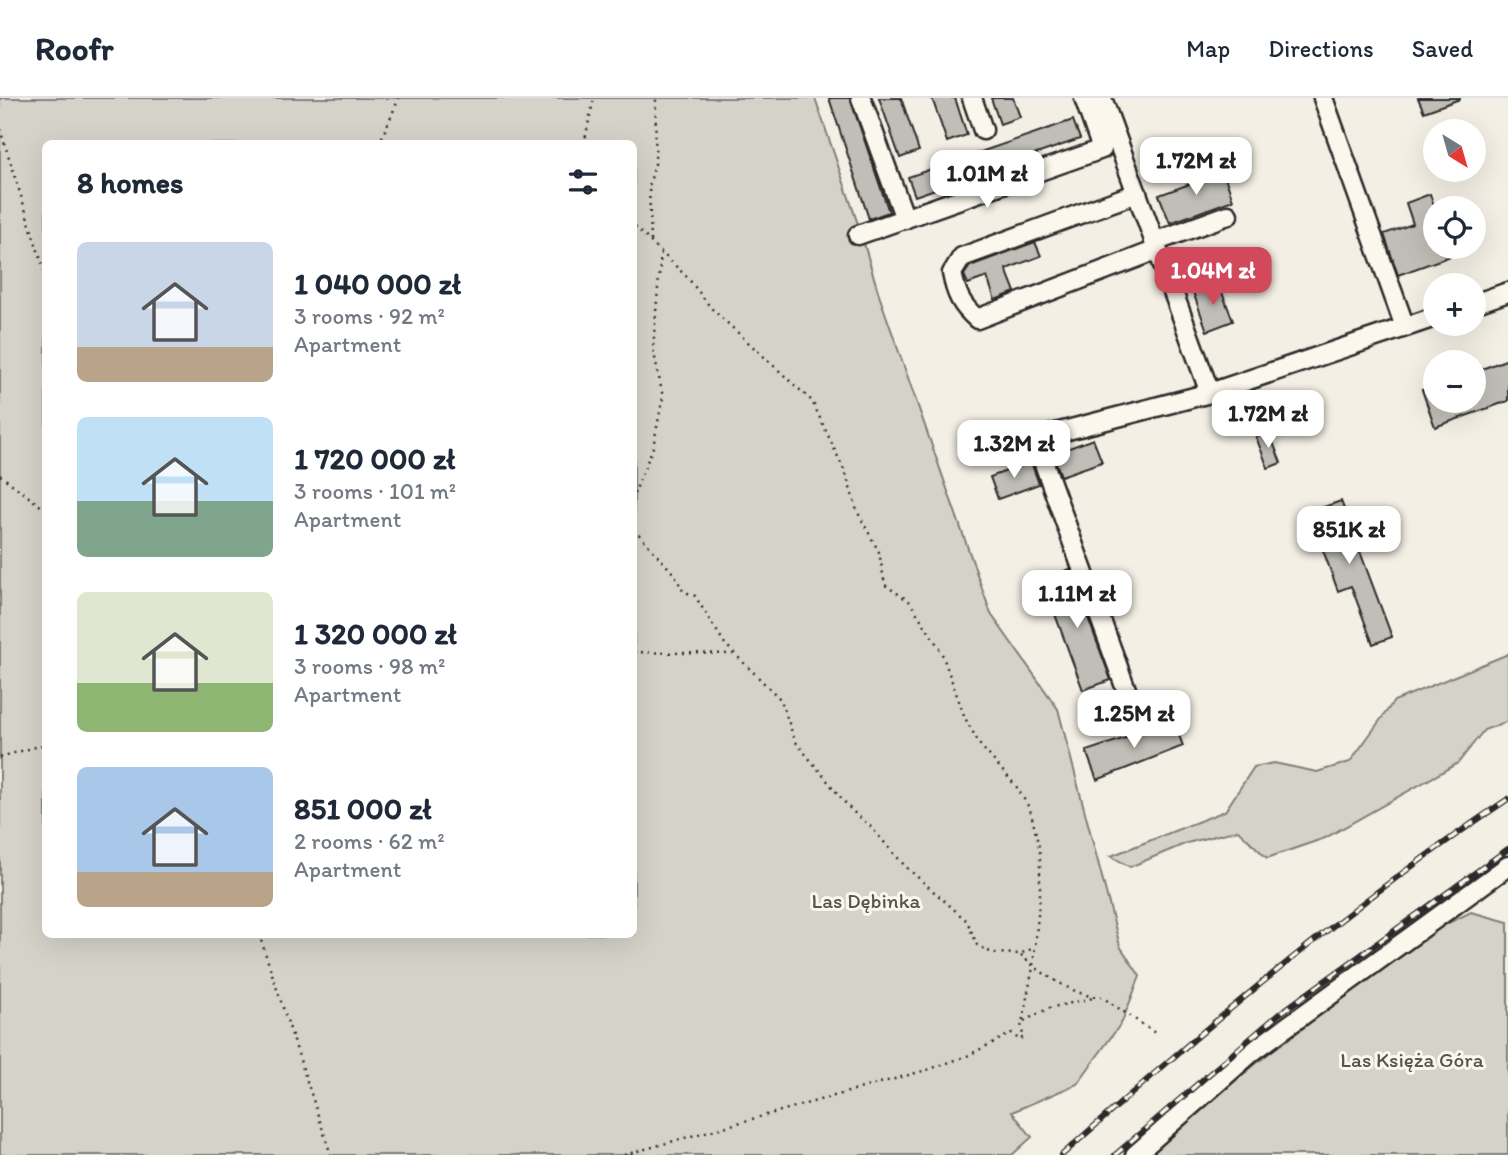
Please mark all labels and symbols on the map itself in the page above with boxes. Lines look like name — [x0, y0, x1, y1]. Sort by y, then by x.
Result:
north arrow — [1423, 119, 1486, 182]
pin: 1.72M zł — [1124, 138, 1268, 197]
pin: 1.01M zł — [915, 150, 1059, 210]
pin: 1.04M zł — [1141, 248, 1285, 307]
pin: 1.72M zł — [1196, 390, 1340, 450]
pin: 1.32M zł — [942, 420, 1086, 480]
pin: 851K zł — [1284, 506, 1414, 566]
pin: 1.11M zł — [1005, 570, 1149, 630]
pin: 1.25M zł — [1062, 690, 1206, 750]
park label: Las Dębinka — [812, 888, 921, 913]
park label: Las Księża Góra — [1340, 1047, 1484, 1072]

